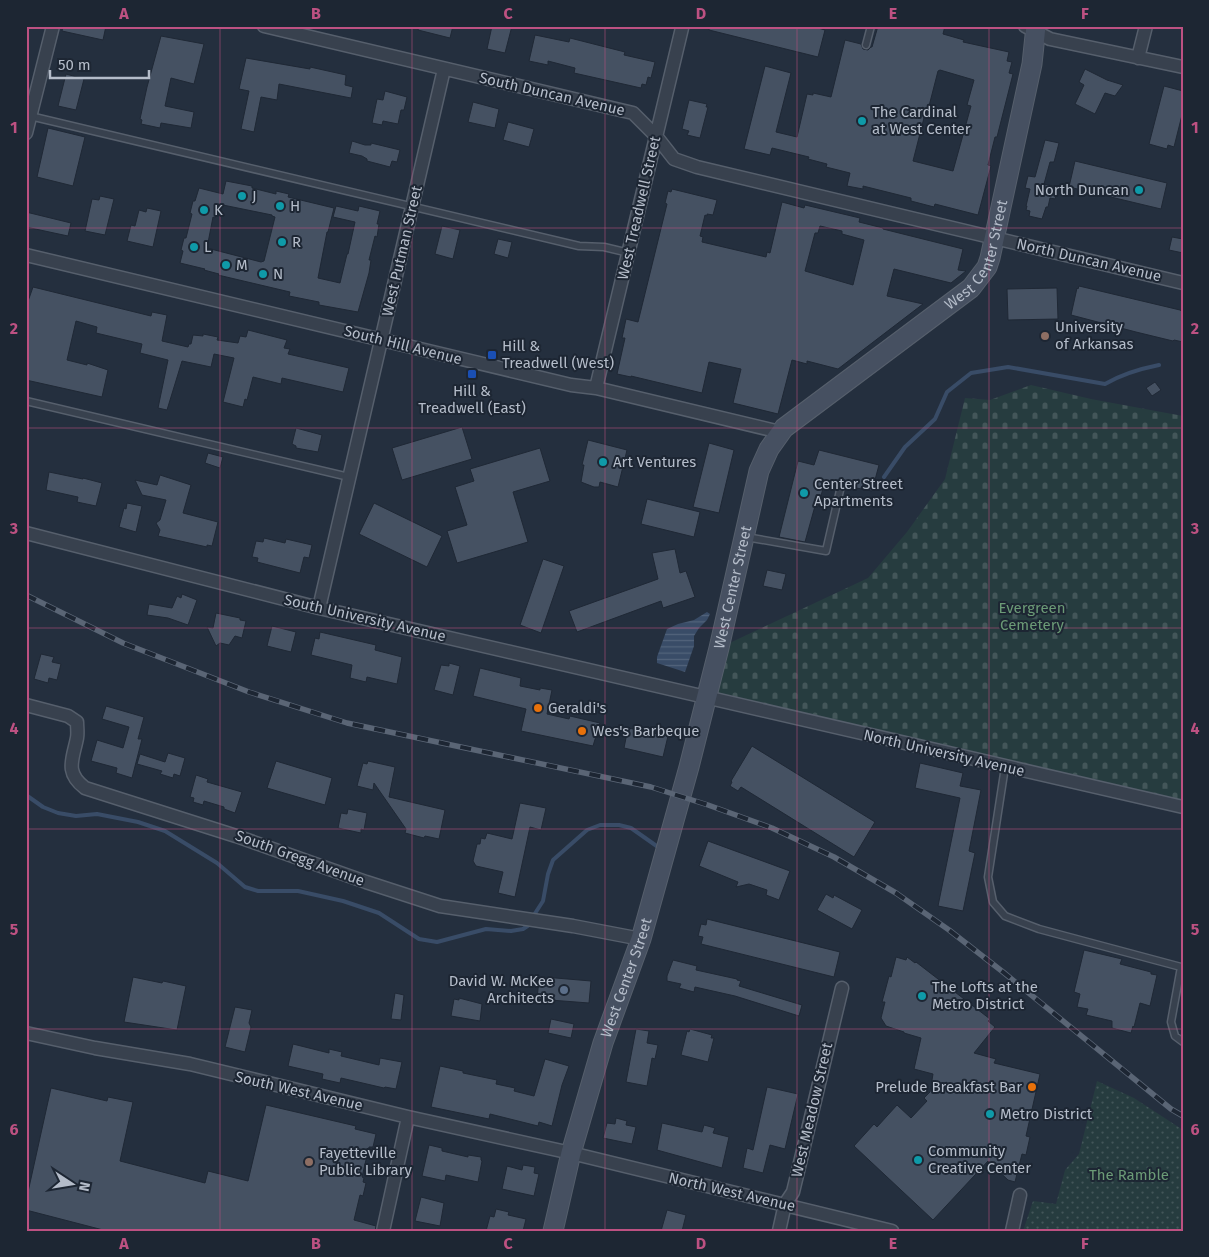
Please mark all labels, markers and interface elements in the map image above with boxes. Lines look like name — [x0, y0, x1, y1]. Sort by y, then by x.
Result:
text: A — [118, 4, 129, 23]
text: B — [311, 4, 321, 23]
text: C — [503, 4, 513, 23]
text: D — [696, 4, 706, 23]
text: E — [889, 4, 897, 23]
text: F — [1081, 4, 1089, 23]
scale bar — [50, 48, 149, 80]
text: 50 m — [58, 56, 91, 74]
street label: South Duncan Avenue — [477, 68, 627, 120]
place label: The Cardinal at West Center — [872, 103, 971, 138]
marker: The Cardinal at West Center — [856, 115, 868, 127]
text: 1 — [10, 118, 18, 137]
text: 1 — [1191, 118, 1199, 137]
street label: West Treadwell Street — [614, 134, 664, 282]
place label: North Duncan — [1035, 181, 1129, 199]
street label: West Putman Street — [378, 183, 426, 318]
marker: North Duncan — [1133, 184, 1145, 196]
place label: J — [252, 187, 257, 205]
marker: J — [236, 190, 248, 202]
place label: H — [290, 197, 300, 215]
street label: West Center Street — [941, 197, 1011, 314]
marker: H — [274, 200, 286, 212]
place label: K — [214, 201, 223, 219]
marker: K — [198, 204, 210, 216]
place label: R — [292, 233, 301, 251]
street label: North Duncan Avenue — [1015, 235, 1163, 285]
marker: R — [276, 236, 288, 248]
place label: L — [204, 238, 212, 256]
marker: L — [188, 241, 200, 253]
place label: M — [236, 256, 248, 274]
marker: M — [220, 259, 232, 271]
place label: N — [273, 265, 283, 283]
marker: N — [257, 268, 269, 280]
place label: University of Arkansas — [1055, 318, 1133, 353]
text: 2 — [10, 319, 18, 338]
text: 2 — [1191, 319, 1199, 338]
street label: South Hill Avenue — [342, 322, 464, 368]
marker: University of Arkansas — [1039, 330, 1051, 342]
place label: Hill & Treadwell (West) — [502, 337, 614, 372]
marker: Hill & Treadwell (West) — [486, 349, 498, 361]
marker: Hill & Treadwell (East) — [466, 368, 478, 380]
place label: Hill & Treadwell (East) — [418, 382, 526, 417]
place label: Art Ventures — [613, 453, 696, 471]
marker: Art Ventures — [597, 456, 609, 468]
place label: Center Street Apartments — [814, 475, 903, 510]
marker: Center Street Apartments — [798, 487, 810, 499]
text: 3 — [9, 519, 18, 538]
text: 3 — [1190, 519, 1199, 538]
street label: West Center Street — [710, 523, 756, 651]
street label: South University Avenue — [282, 591, 448, 645]
park label: Evergreen Cemetery — [998, 599, 1066, 634]
place label: Geraldi's — [548, 699, 607, 717]
marker: Geraldi's — [532, 702, 544, 714]
text: 4 — [9, 719, 19, 738]
text: 4 — [1190, 719, 1200, 738]
place label: Wes's Barbeque — [592, 722, 699, 740]
marker: Wes's Barbeque — [576, 725, 588, 737]
street label: North University Avenue — [862, 726, 1026, 780]
street label: South Gregg Avenue — [233, 826, 367, 890]
street label: West Center Street — [597, 915, 656, 1040]
text: 5 — [10, 920, 19, 939]
text: 5 — [1191, 920, 1200, 939]
place label: David W. McKee Architects — [449, 972, 554, 1007]
place label: The Lofts at the Metro District — [932, 978, 1038, 1013]
marker: David W. McKee Architects — [558, 984, 570, 996]
marker: The Lofts at the Metro District — [916, 990, 928, 1002]
street label: West Meadow Street — [788, 1040, 836, 1179]
street label: South West Avenue — [233, 1068, 365, 1114]
place label: Prelude Breakfast Bar — [875, 1078, 1022, 1096]
marker: Prelude Breakfast Bar — [1026, 1081, 1038, 1093]
place label: Metro District — [1000, 1105, 1093, 1123]
marker: Metro District — [984, 1108, 996, 1120]
text: 6 — [9, 1120, 19, 1139]
text: 6 — [1190, 1120, 1200, 1139]
place label: Community Creative Center — [928, 1142, 1031, 1177]
place label: Fayetteville Public Library — [319, 1144, 413, 1179]
marker: Community Creative Center — [912, 1154, 924, 1166]
marker: Fayetteville Public Library — [303, 1156, 315, 1168]
north arrow — [48, 1160, 98, 1210]
park label: The Ramble — [1089, 1166, 1169, 1184]
street label: North West Avenue — [667, 1169, 797, 1215]
text: N — [75, 1180, 94, 1193]
text: A — [118, 1234, 129, 1253]
text: B — [311, 1234, 321, 1253]
text: C — [503, 1234, 513, 1253]
text: D — [696, 1234, 706, 1253]
text: E — [889, 1234, 897, 1253]
text: F — [1081, 1234, 1089, 1253]

